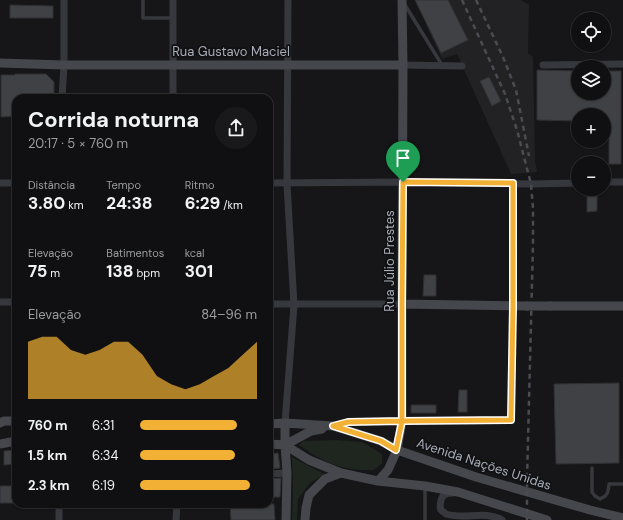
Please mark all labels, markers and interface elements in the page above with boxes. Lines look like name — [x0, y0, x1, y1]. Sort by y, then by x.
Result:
map controls — [571, 12, 611, 196]
button: locate — [571, 12, 611, 52]
street label: Rua Gustavo Maciel — [172, 43, 290, 60]
button: layers — [571, 60, 611, 100]
text: Corrida noturna — [28, 105, 199, 134]
button: share — [215, 107, 257, 149]
button: + — [571, 108, 611, 148]
text: 20:17 · 5 × 760 m — [28, 135, 128, 152]
pin — [386, 141, 420, 182]
icon: arrive — [392, 147, 414, 169]
button: − — [571, 156, 611, 196]
text: Distância — [28, 178, 75, 192]
text: Tempo — [106, 178, 141, 192]
text: Ritmo — [185, 178, 214, 192]
text: 3.80 — [28, 192, 65, 214]
text: 24:38 — [106, 192, 152, 214]
text: 6:29 — [185, 192, 220, 214]
text: km — [65, 198, 84, 212]
text: /km — [220, 198, 243, 212]
street label: Rua Júlio Prestes — [381, 210, 398, 312]
text: Elevação — [28, 246, 73, 260]
text: Batimentos — [106, 246, 164, 260]
text: kcal — [185, 246, 205, 260]
text: 75 — [28, 260, 47, 282]
text: 138 — [106, 260, 134, 282]
text: 301 — [185, 260, 213, 282]
text: m — [47, 266, 60, 280]
text: bpm — [134, 266, 160, 280]
text: Elevação — [28, 306, 81, 323]
text: 84–96 m — [201, 306, 257, 323]
text: 760 m — [28, 417, 68, 434]
text: 6:31 — [92, 417, 114, 434]
street label: Avenida Nações Unidas — [415, 434, 553, 494]
text: 1.5 km — [28, 447, 67, 464]
text: 6:34 — [92, 447, 118, 464]
text: 2.3 km — [28, 477, 69, 494]
text: 6:19 — [92, 477, 115, 494]

